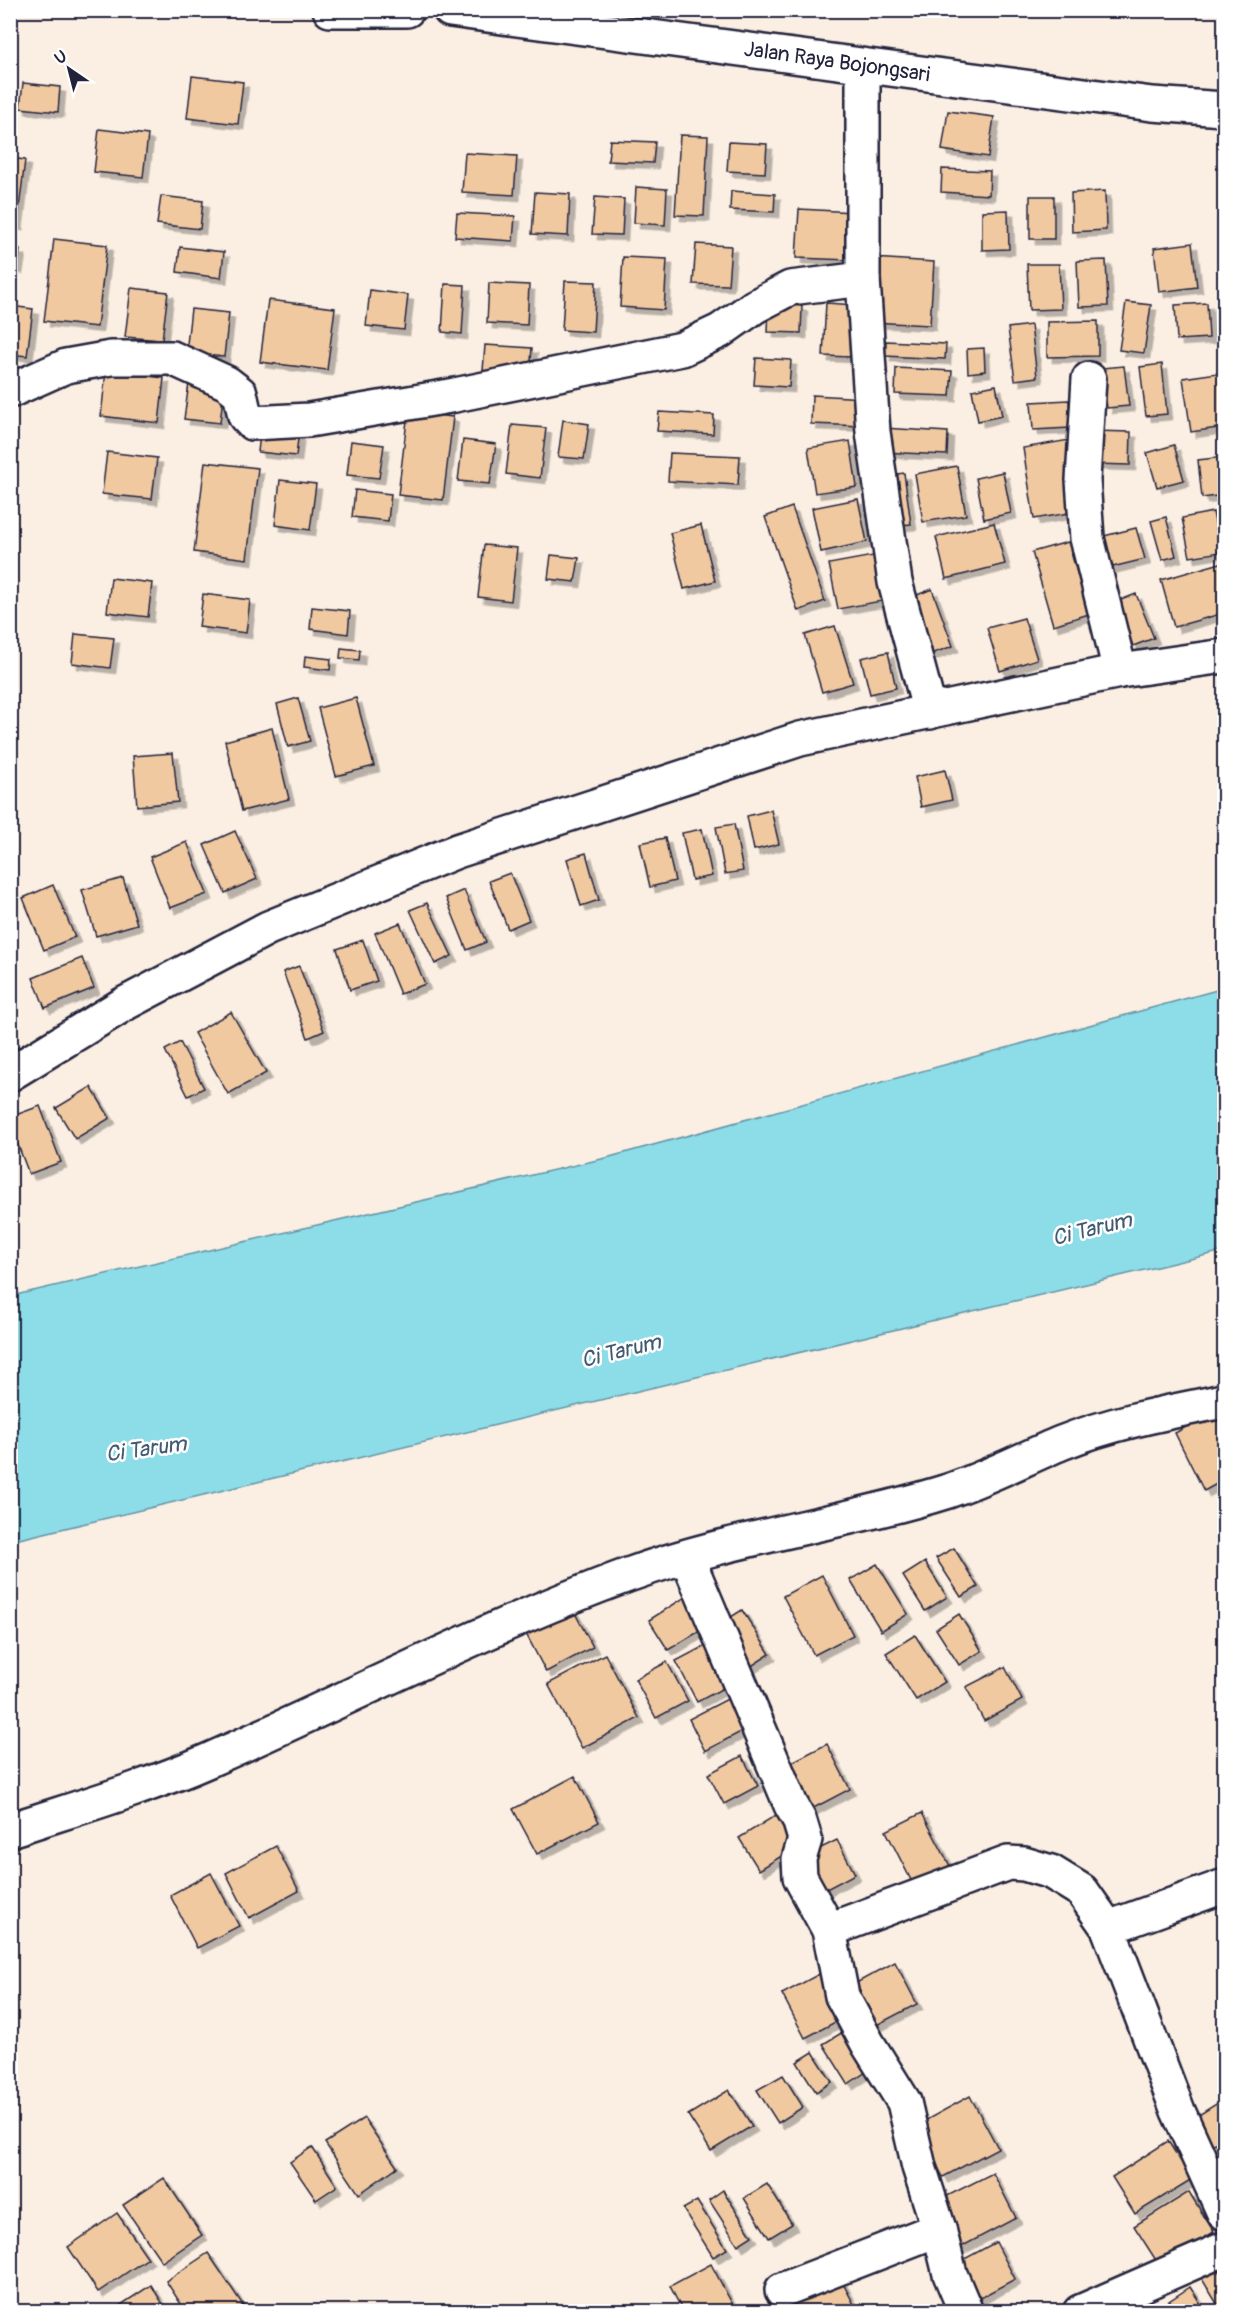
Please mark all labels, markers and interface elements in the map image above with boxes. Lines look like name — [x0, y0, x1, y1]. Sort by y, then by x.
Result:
street label: Jalan Raya Bojongsari — [742, 36, 932, 88]
north arrow — [39, 39, 99, 99]
text: U — [51, 46, 71, 69]
water label: Ci Tarum — [1049, 1205, 1136, 1252]
water label: Ci Tarum — [578, 1327, 665, 1374]
water label: Ci Tarum — [104, 1429, 190, 1469]

